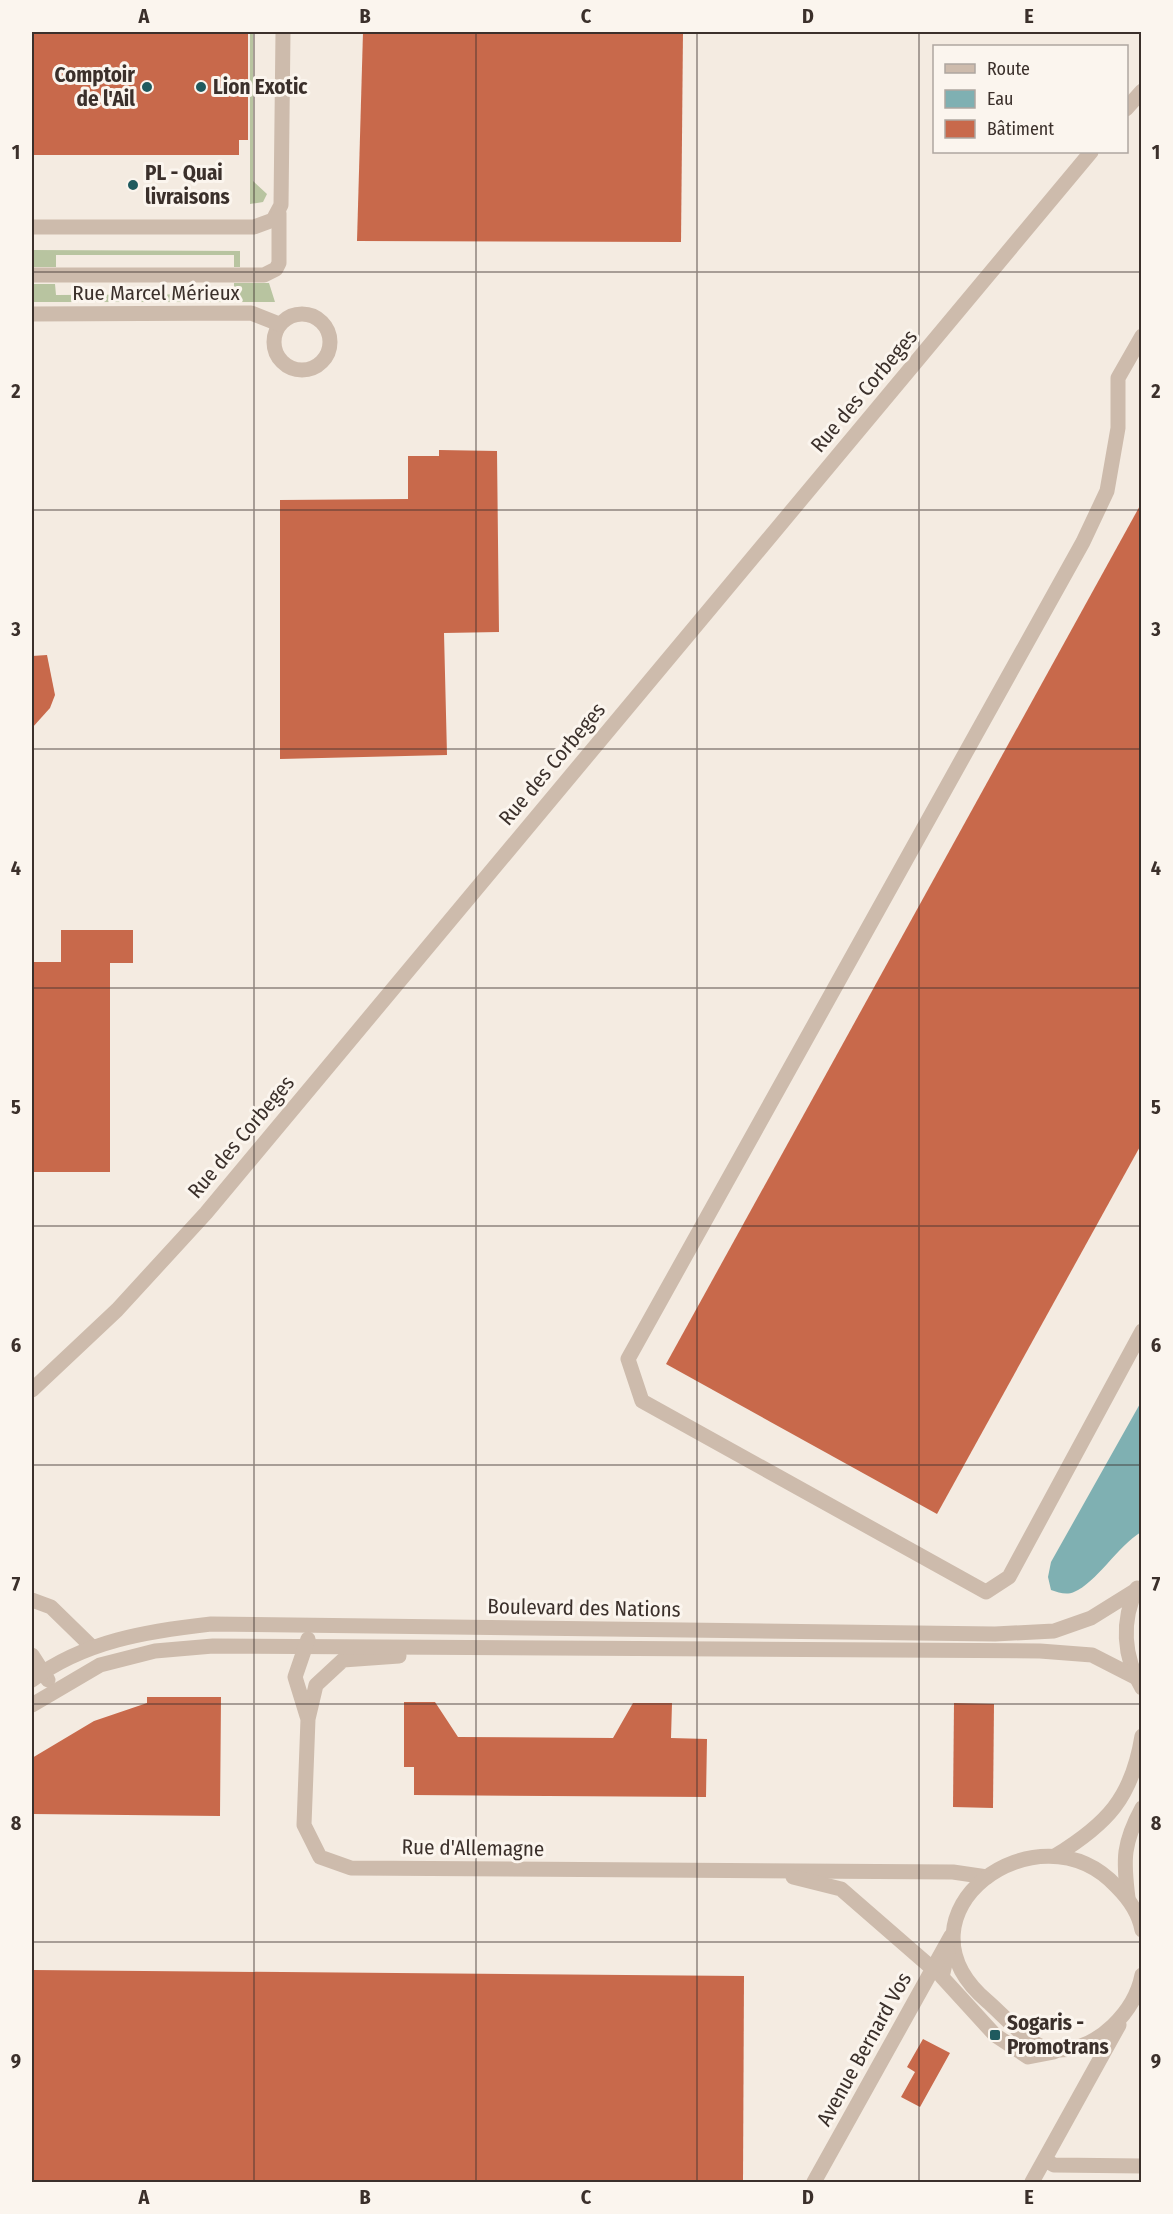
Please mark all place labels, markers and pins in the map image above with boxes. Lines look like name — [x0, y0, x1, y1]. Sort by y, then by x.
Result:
place label: Comptoir de l'Ail — [54, 62, 135, 112]
place label: Lion Exotic — [213, 74, 308, 100]
marker: Comptoir de l'Ail — [140, 80, 154, 94]
marker: Lion Exotic — [194, 80, 208, 94]
place label: PL - Quai livraisons — [145, 160, 230, 210]
marker: PL - Quai livraisons — [126, 178, 140, 192]
place label: Sogaris - Promotrans — [1007, 2010, 1109, 2060]
marker: Sogaris - Promotrans — [988, 2028, 1002, 2042]

